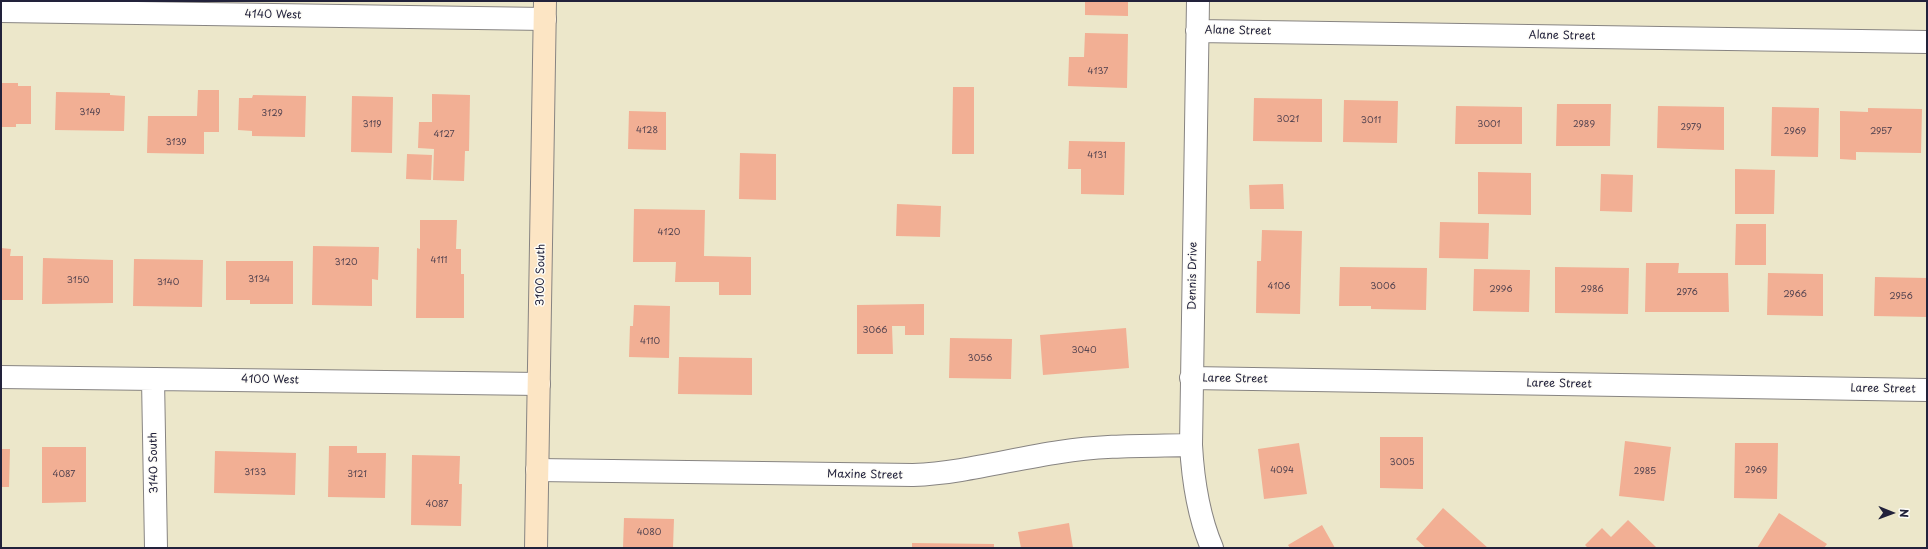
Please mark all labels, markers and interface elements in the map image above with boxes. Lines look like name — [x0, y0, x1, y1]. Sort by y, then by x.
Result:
street label: 4140 West — [244, 8, 302, 22]
street label: Alane Street — [1204, 24, 1272, 38]
street label: Alane Street — [1528, 29, 1596, 43]
house number: 4137 — [1088, 67, 1108, 77]
house number: 3149 — [79, 108, 101, 118]
house number: 3129 — [261, 109, 283, 119]
house number: 3021 — [1277, 115, 1299, 125]
house number: 3011 — [1361, 116, 1381, 126]
house number: 3119 — [363, 120, 381, 130]
house number: 3001 — [1477, 120, 1501, 130]
house number: 2989 — [1573, 120, 1595, 130]
house number: 2979 — [1680, 123, 1702, 133]
house number: 4128 — [636, 126, 658, 136]
house number: 2969 — [1784, 127, 1806, 137]
house number: 2957 — [1870, 127, 1892, 137]
house number: 4127 — [433, 130, 455, 140]
house number: 3139 — [165, 138, 187, 148]
house number: 4131 — [1087, 151, 1107, 161]
house number: 4120 — [658, 228, 680, 238]
street label: Dennis Drive — [1186, 242, 1200, 310]
street label: 3100 South — [534, 244, 548, 306]
house number: 4111 — [431, 256, 447, 266]
house number: 3120 — [334, 258, 358, 268]
house number: 3134 — [248, 275, 270, 285]
house number: 3150 — [67, 276, 89, 286]
house number: 3140 — [157, 278, 179, 288]
house number: 4106 — [1268, 282, 1290, 292]
house number: 3006 — [1370, 282, 1396, 292]
house number: 2996 — [1489, 285, 1513, 295]
house number: 2986 — [1580, 285, 1604, 295]
house number: 2976 — [1676, 288, 1698, 298]
house number: 2966 — [1783, 290, 1807, 300]
house number: 2956 — [1889, 292, 1913, 302]
house number: 3066 — [863, 326, 887, 336]
house number: 4110 — [640, 337, 660, 347]
house number: 3040 — [1071, 346, 1097, 356]
house number: 3056 — [968, 354, 992, 364]
street label: Laree Street — [1202, 372, 1268, 386]
street label: 4100 West — [241, 373, 299, 387]
street label: Laree Street — [1526, 377, 1592, 391]
street label: Laree Street — [1850, 382, 1916, 396]
street label: 3140 South — [147, 432, 161, 494]
house number: 3005 — [1389, 458, 1415, 468]
house number: 4094 — [1270, 466, 1294, 476]
house number: 2969 — [1745, 466, 1767, 476]
house number: 2985 — [1634, 467, 1656, 477]
house number: 3133 — [244, 468, 266, 478]
street label: Maxine Street — [827, 468, 903, 482]
house number: 4087 — [53, 470, 75, 480]
house number: 3121 — [347, 470, 367, 480]
north arrow — [1872, 493, 1912, 533]
house number: 4087 — [426, 500, 448, 510]
text: N — [1896, 509, 1913, 518]
house number: 4080 — [637, 528, 661, 538]

